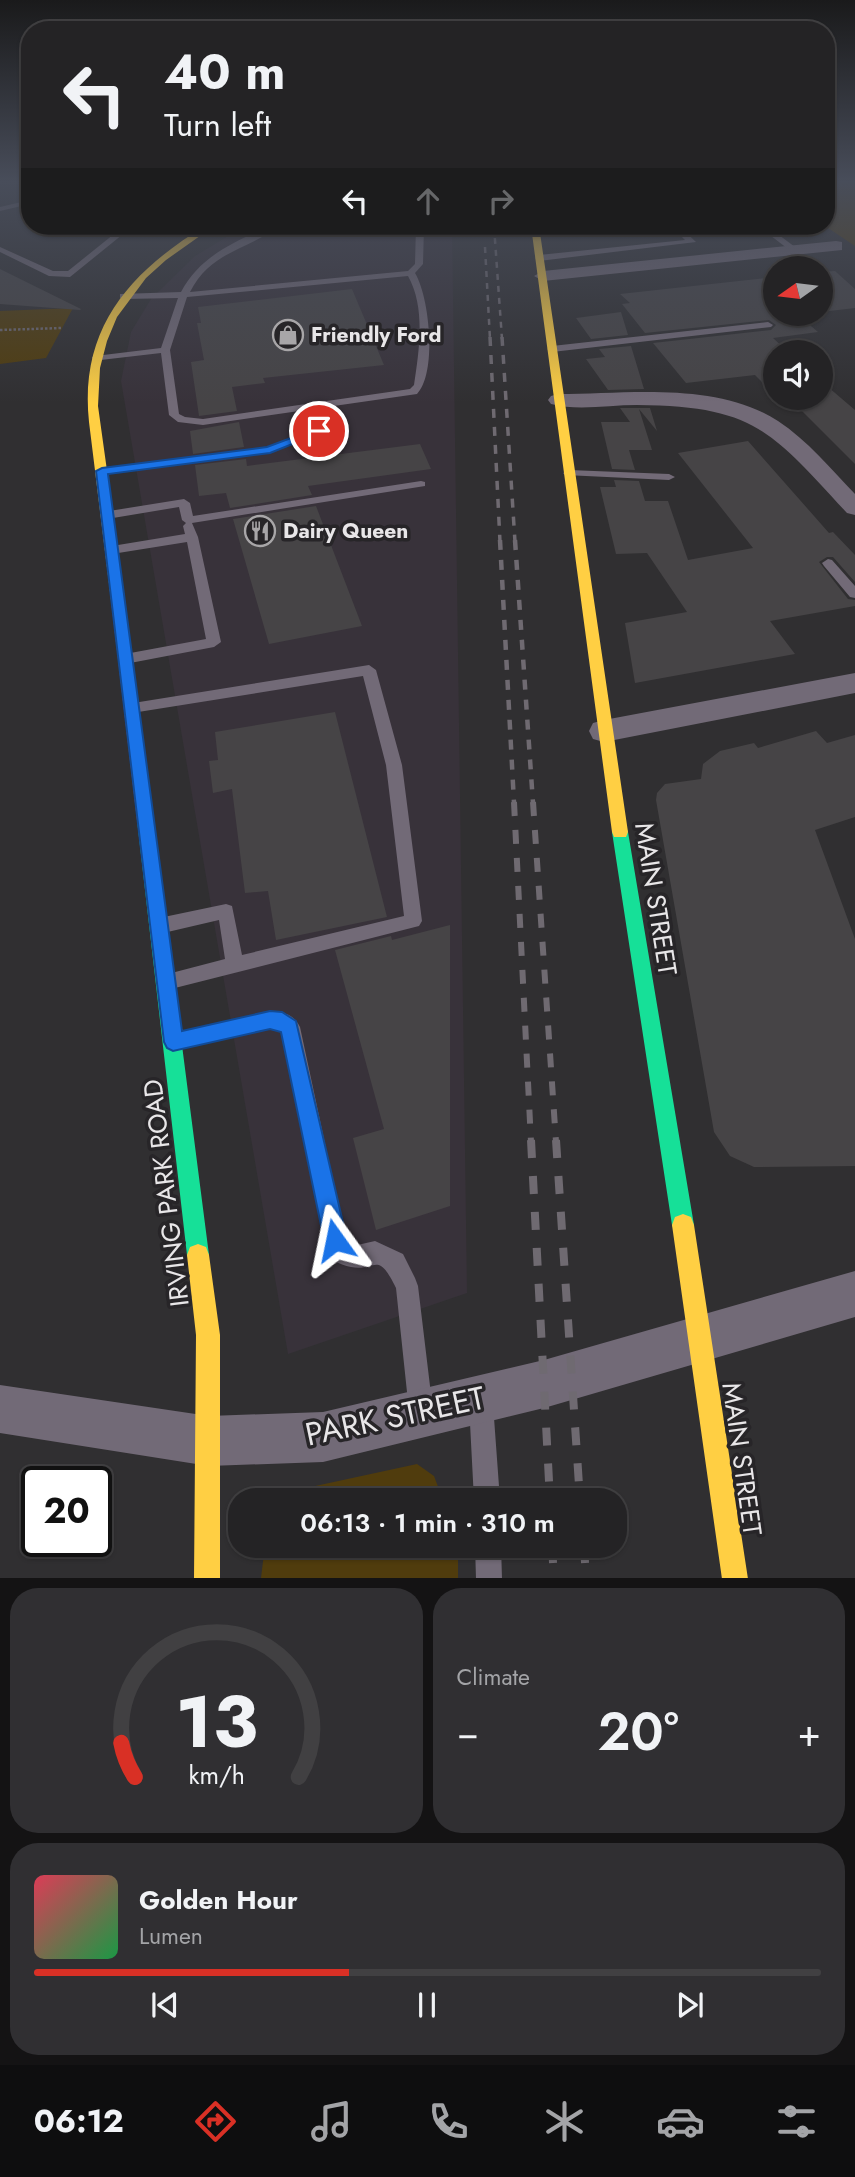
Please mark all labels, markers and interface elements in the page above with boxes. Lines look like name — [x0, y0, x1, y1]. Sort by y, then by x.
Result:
text: 40 m — [164, 37, 286, 107]
icon: left — [49, 49, 140, 140]
text: Turn left — [164, 102, 271, 148]
icon: left — [336, 182, 374, 220]
icon: ahead — [409, 182, 447, 220]
icon: right — [482, 182, 520, 220]
north arrow — [763, 256, 833, 326]
map controls — [763, 256, 833, 410]
shop icon: Friendly Ford — [271, 318, 305, 352]
place label: Friendly Ford — [311, 320, 442, 350]
button: sound — [763, 340, 833, 410]
pin — [289, 401, 349, 461]
icon: arrive — [300, 412, 338, 450]
restaurant icon: Dairy Queen — [243, 514, 277, 548]
place label: Dairy Queen — [283, 516, 408, 546]
street label: MAIN STREET — [625, 820, 687, 978]
street label: IRVING PARK ROAD — [133, 1077, 199, 1309]
position arrow — [298, 1203, 372, 1277]
street label: PARK STREET — [301, 1375, 489, 1457]
street label: MAIN STREET — [712, 1380, 772, 1538]
speed limit sign: 20 — [21, 1466, 112, 1557]
text: 06:13 · 1 min · 310 m — [300, 1504, 555, 1542]
text: Climate — [457, 1660, 530, 1694]
text: 13 — [175, 1669, 257, 1774]
text: 20° — [598, 1694, 679, 1770]
text: − — [457, 1705, 479, 1760]
text: + — [798, 1705, 821, 1760]
text: km/h — [188, 1756, 245, 1792]
text: Golden Hour — [139, 1881, 298, 1919]
text: Lumen — [139, 1919, 203, 1953]
icon: previous — [146, 1986, 184, 2024]
icon: pause — [408, 1986, 446, 2024]
icon: next — [671, 1986, 709, 2024]
icon: directions — [191, 2097, 240, 2146]
icon: music — [307, 2097, 356, 2146]
icon: phone — [424, 2097, 473, 2146]
icon: climate — [540, 2097, 589, 2146]
icon: car — [656, 2097, 705, 2146]
icon: filters — [772, 2097, 821, 2146]
text: 06:12 — [34, 2098, 124, 2144]

